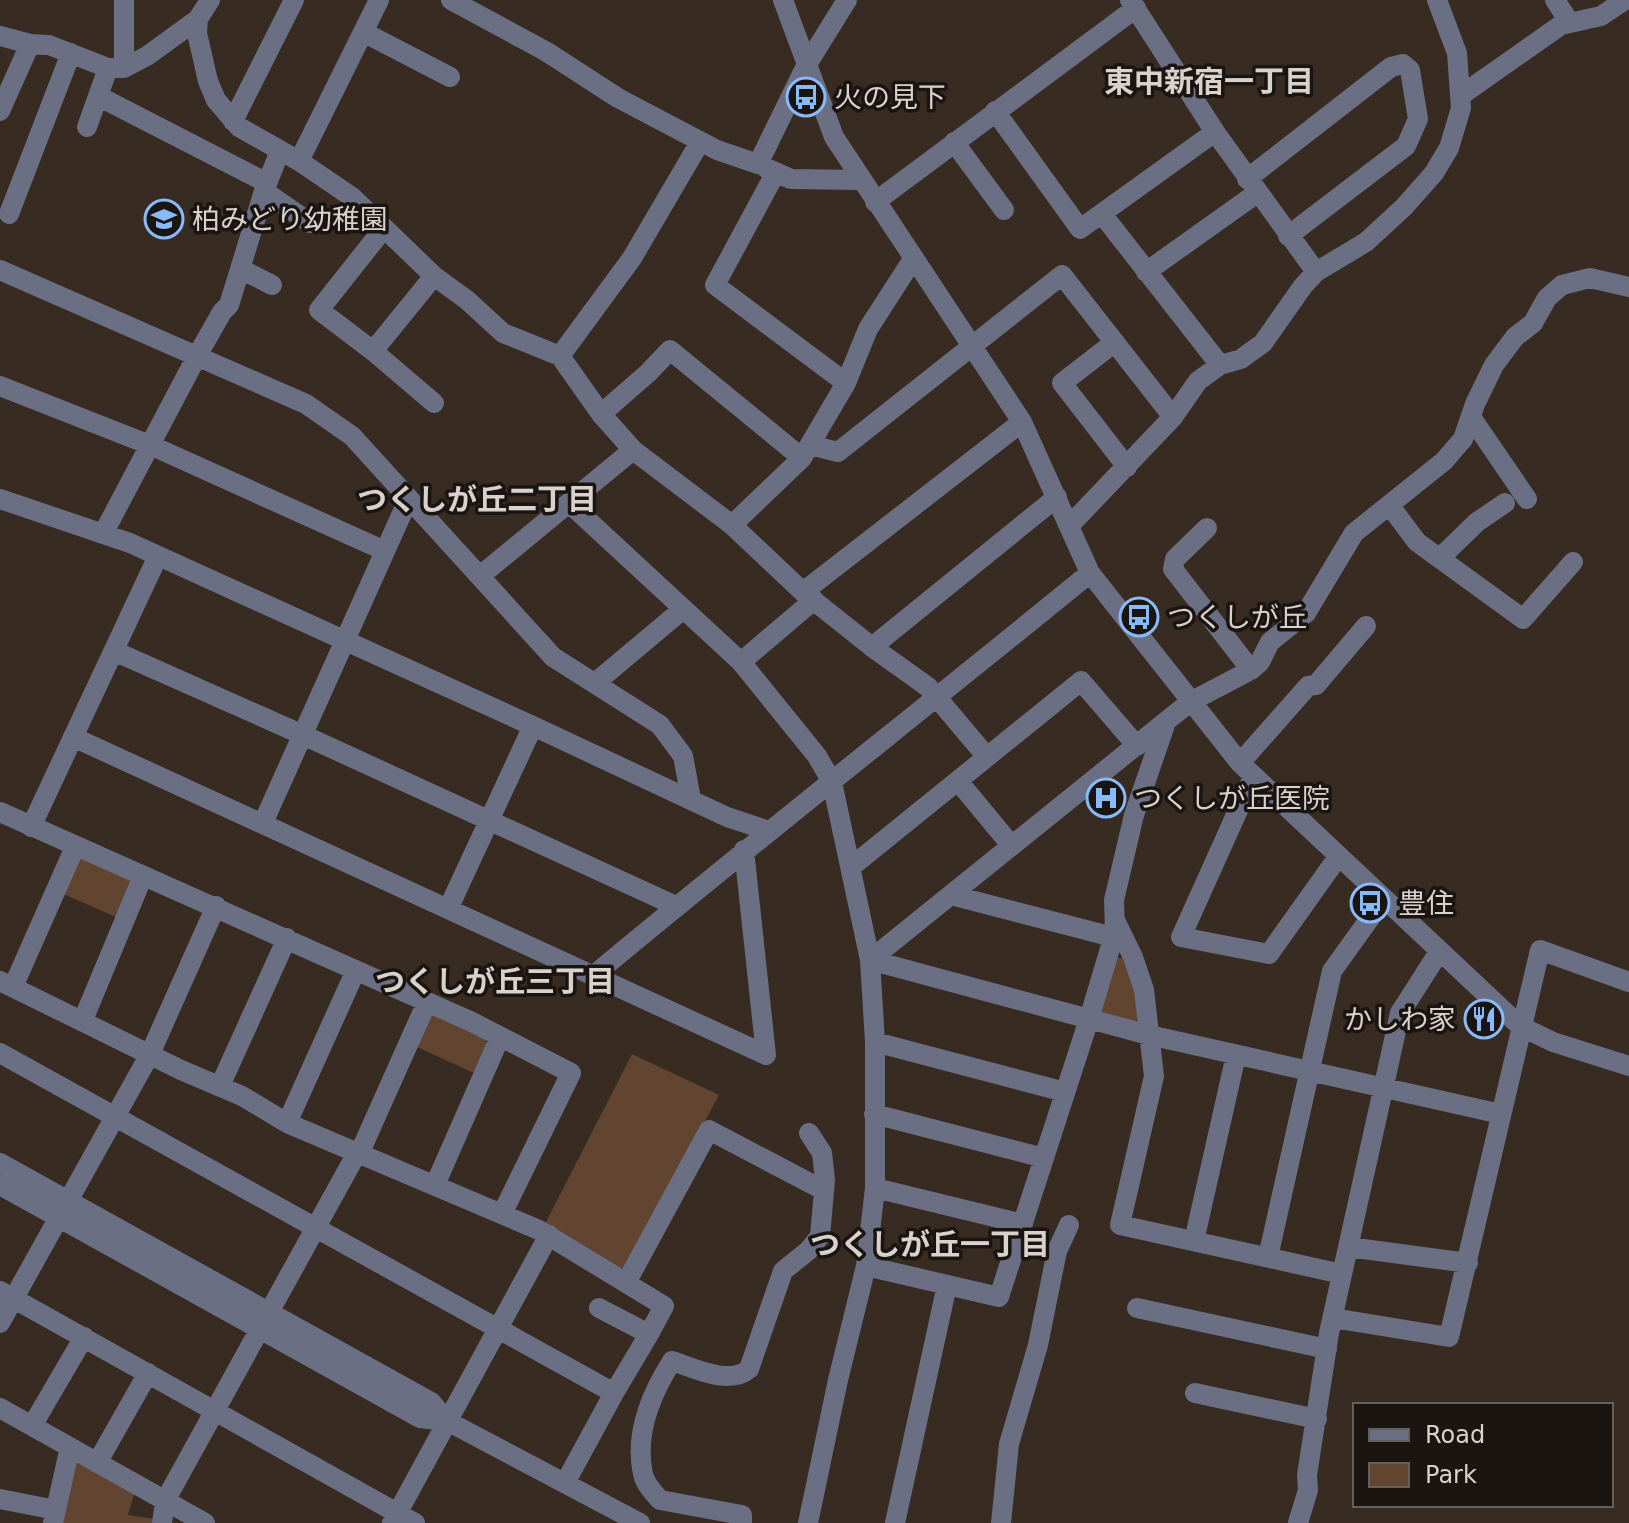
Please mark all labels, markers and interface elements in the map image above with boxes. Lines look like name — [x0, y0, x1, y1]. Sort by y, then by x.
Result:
district label: 東中新宿一丁目 — [1104, 64, 1314, 99]
bus stop icon: 火の見下 — [785, 76, 827, 118]
place label: 火の見下 — [834, 81, 946, 114]
school or university icon: 柏みどり幼稚園 — [143, 198, 185, 240]
place label: 柏みどり幼稚園 — [192, 203, 388, 236]
district label: つくしが丘二丁目 — [357, 482, 597, 517]
bus stop icon: つくしが丘 — [1118, 596, 1160, 638]
place label: つくしが丘 — [1167, 601, 1307, 634]
hospital icon: つくしが丘医院 — [1085, 777, 1127, 819]
place label: つくしが丘医院 — [1134, 782, 1330, 815]
bus stop icon: 豊住 — [1349, 882, 1391, 924]
place label: 豊住 — [1398, 887, 1454, 920]
district label: つくしが丘三丁目 — [375, 964, 615, 999]
restaurant icon: かしわ家 — [1463, 998, 1505, 1040]
place label: かしわ家 — [1344, 1003, 1456, 1036]
district label: つくしが丘一丁目 — [810, 1227, 1050, 1262]
legend — [1353, 1403, 1613, 1507]
text: Road — [1425, 1421, 1485, 1449]
text: Park — [1425, 1461, 1477, 1489]

